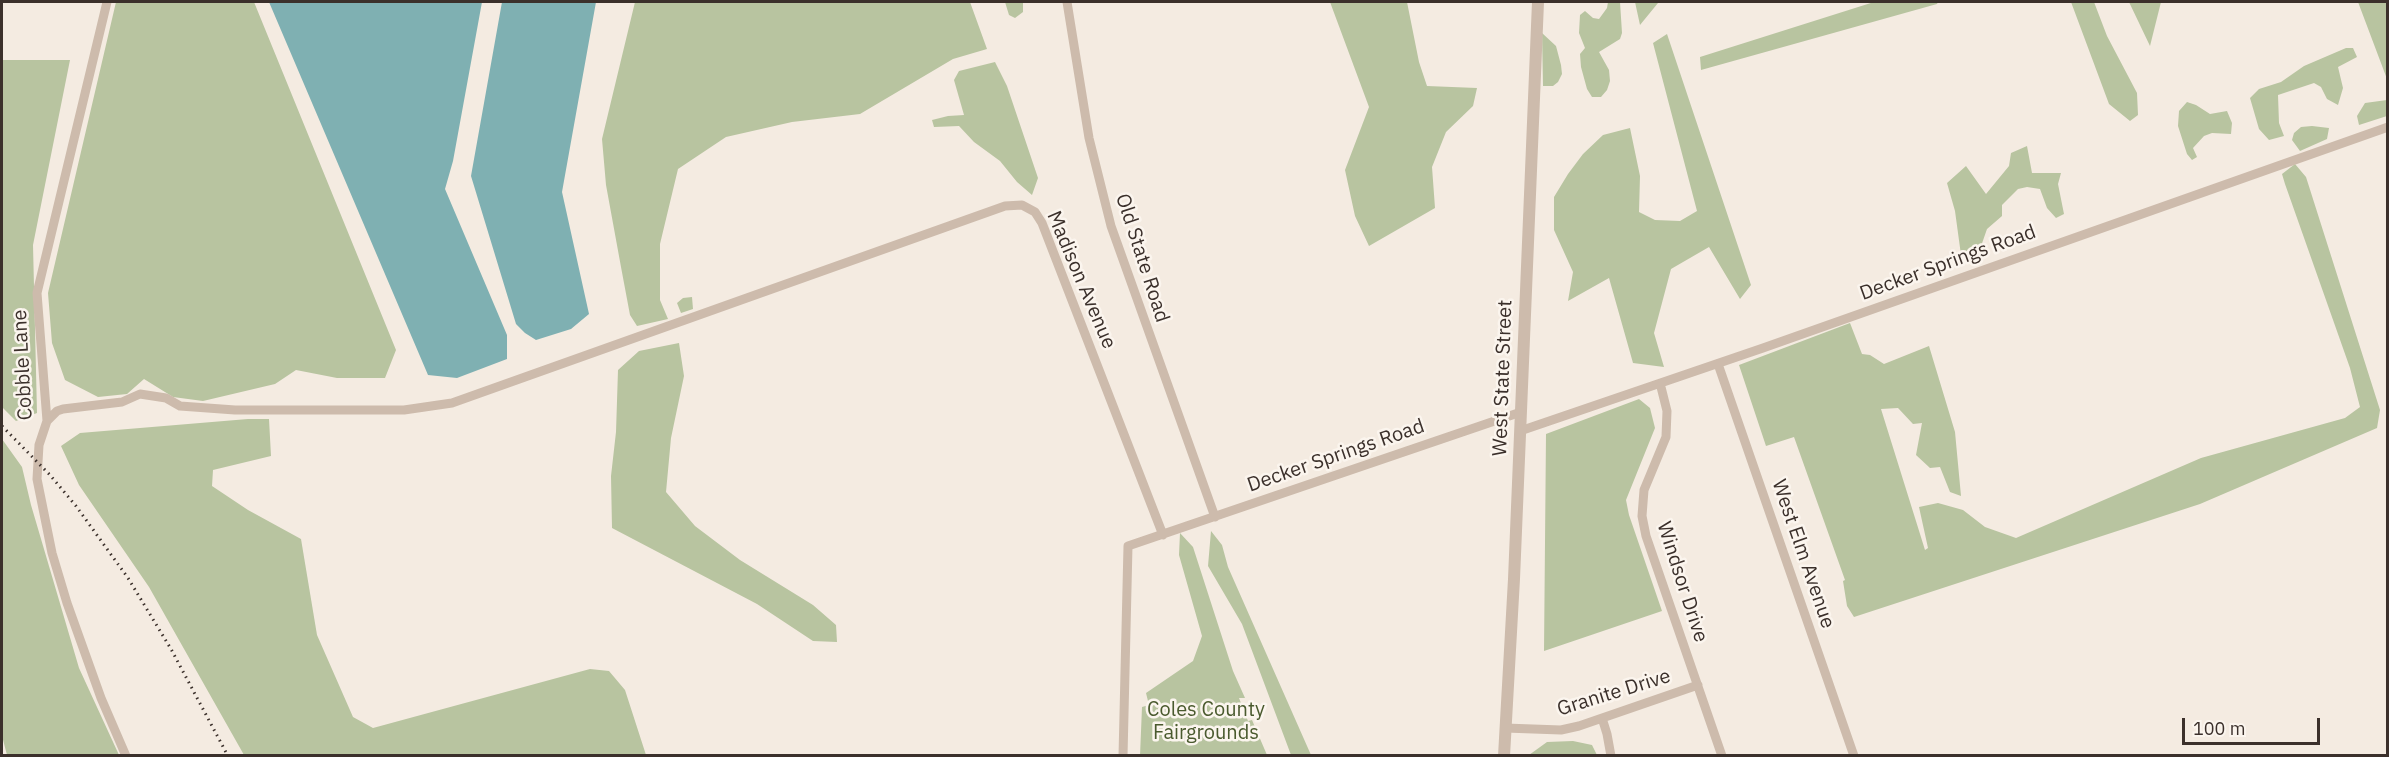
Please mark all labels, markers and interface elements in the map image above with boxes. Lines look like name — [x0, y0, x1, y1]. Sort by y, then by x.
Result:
street label: Old State Road — [1110, 191, 1174, 325]
street label: Madison Avenue — [1041, 208, 1121, 352]
street label: Decker Springs Road — [1857, 220, 2039, 306]
street label: West State Street — [1488, 299, 1518, 457]
street label: Cobble Lane — [8, 309, 38, 421]
street label: Decker Springs Road — [1244, 414, 1428, 498]
street label: West Elm Avenue — [1766, 476, 1840, 632]
street label: Windsor Drive — [1651, 519, 1713, 645]
street label: Granite Drive — [1554, 664, 1674, 722]
park label: Coles County Fairgrounds — [1147, 698, 1265, 745]
scale bar — [2185, 706, 2323, 744]
text: 100 m — [2193, 717, 2245, 740]

